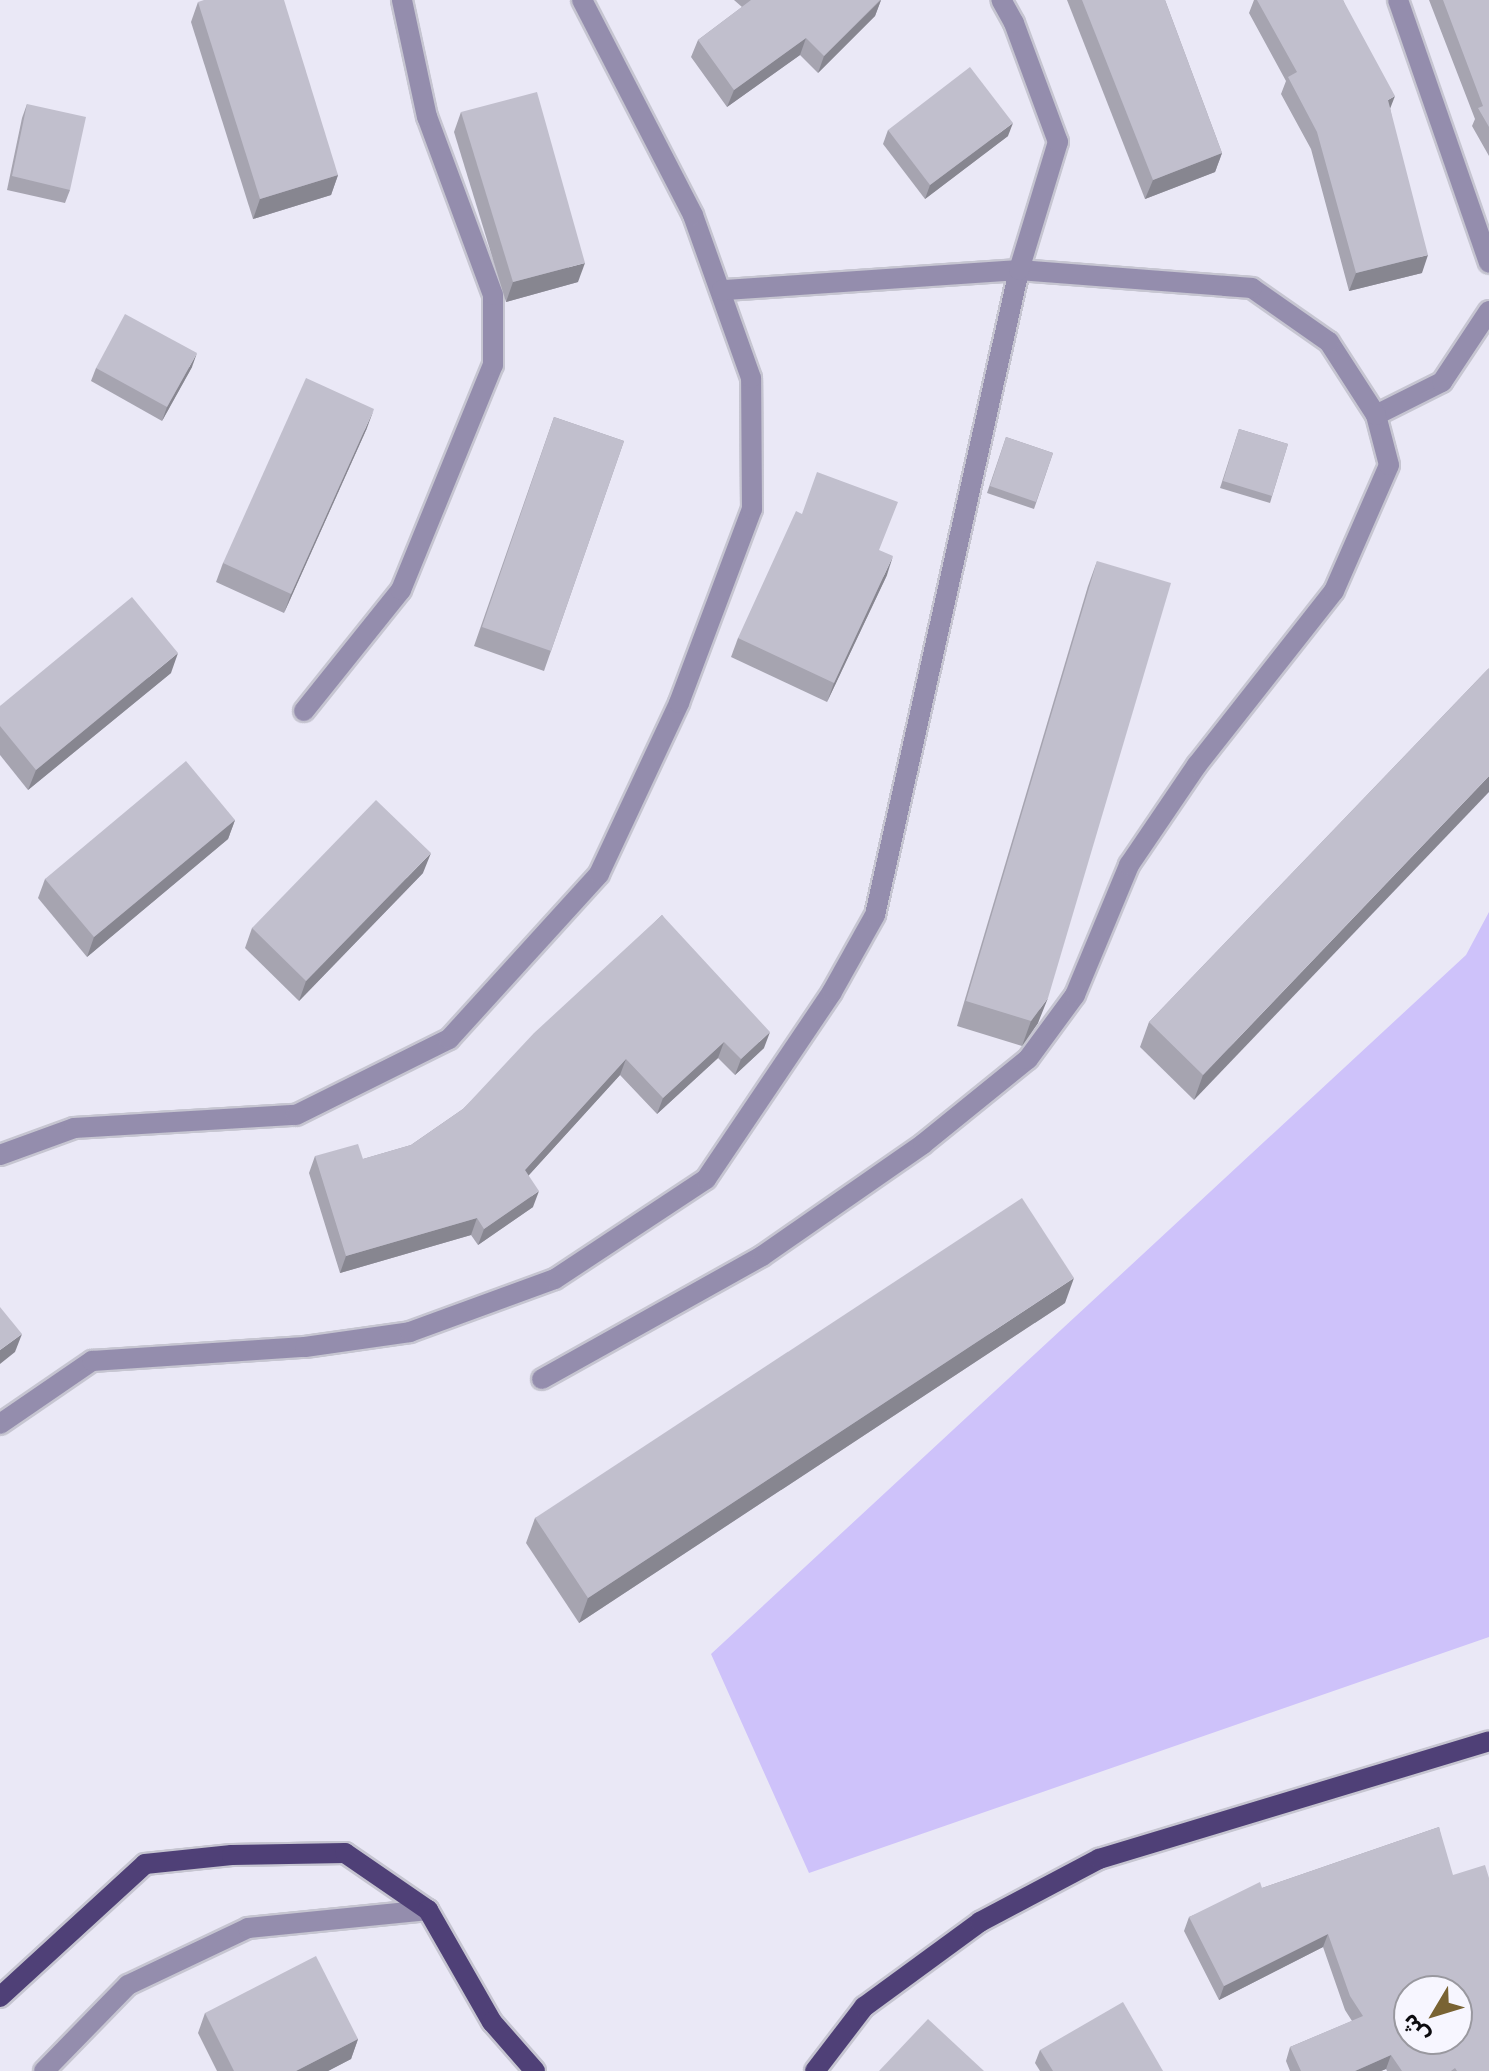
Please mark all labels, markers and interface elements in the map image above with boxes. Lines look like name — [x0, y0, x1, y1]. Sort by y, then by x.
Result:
north arrow — [1393, 1975, 1473, 2055]
text: ش — [1395, 2009, 1435, 2049]

